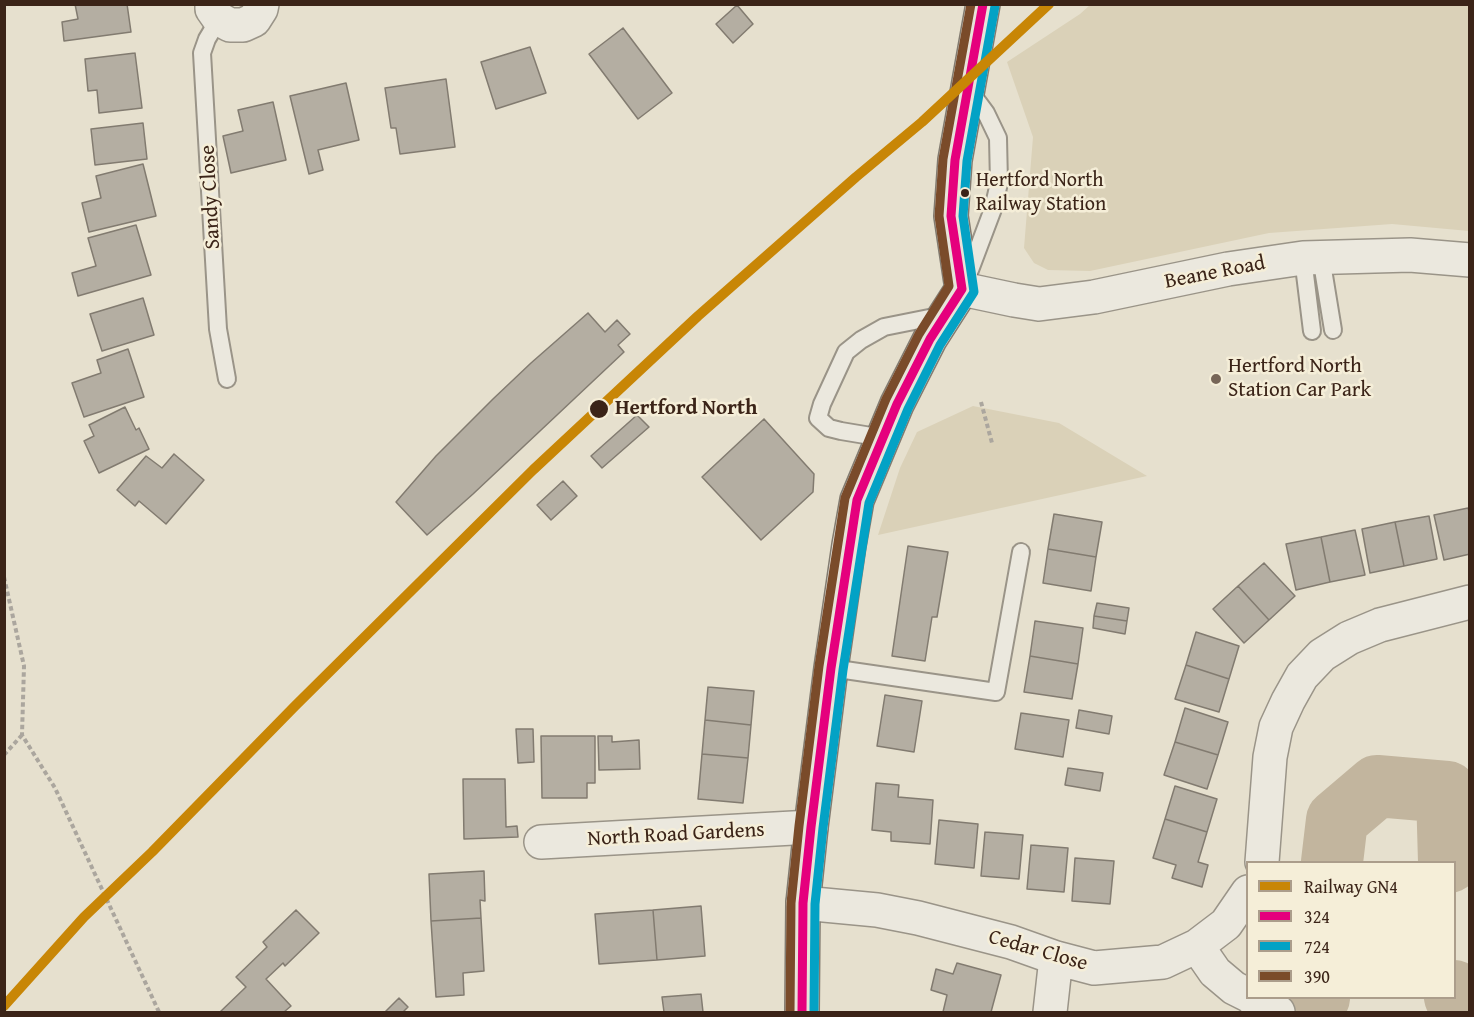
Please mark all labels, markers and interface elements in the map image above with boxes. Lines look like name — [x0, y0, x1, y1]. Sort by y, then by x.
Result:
street label: Sandy Close — [196, 144, 226, 250]
place label: Hertford North Railway Station — [976, 169, 1106, 216]
marker: Hertford North Railway Station — [959, 187, 971, 199]
street label: Beane Road — [1163, 251, 1267, 295]
place label: Hertford North Station Car Park — [1228, 354, 1371, 404]
marker: Hertford North Station Car Park — [1209, 372, 1223, 386]
place label: Hertford North — [615, 396, 757, 422]
marker: Hertford North — [588, 398, 610, 420]
street label: North Road Gardens — [587, 818, 765, 852]
legend — [1246, 861, 1456, 999]
text: Railway GN4 — [1304, 873, 1398, 900]
text: 324 — [1304, 903, 1330, 930]
street label: Cedar Close — [986, 925, 1090, 977]
text: 724 — [1304, 933, 1330, 960]
text: 390 — [1304, 963, 1330, 990]

